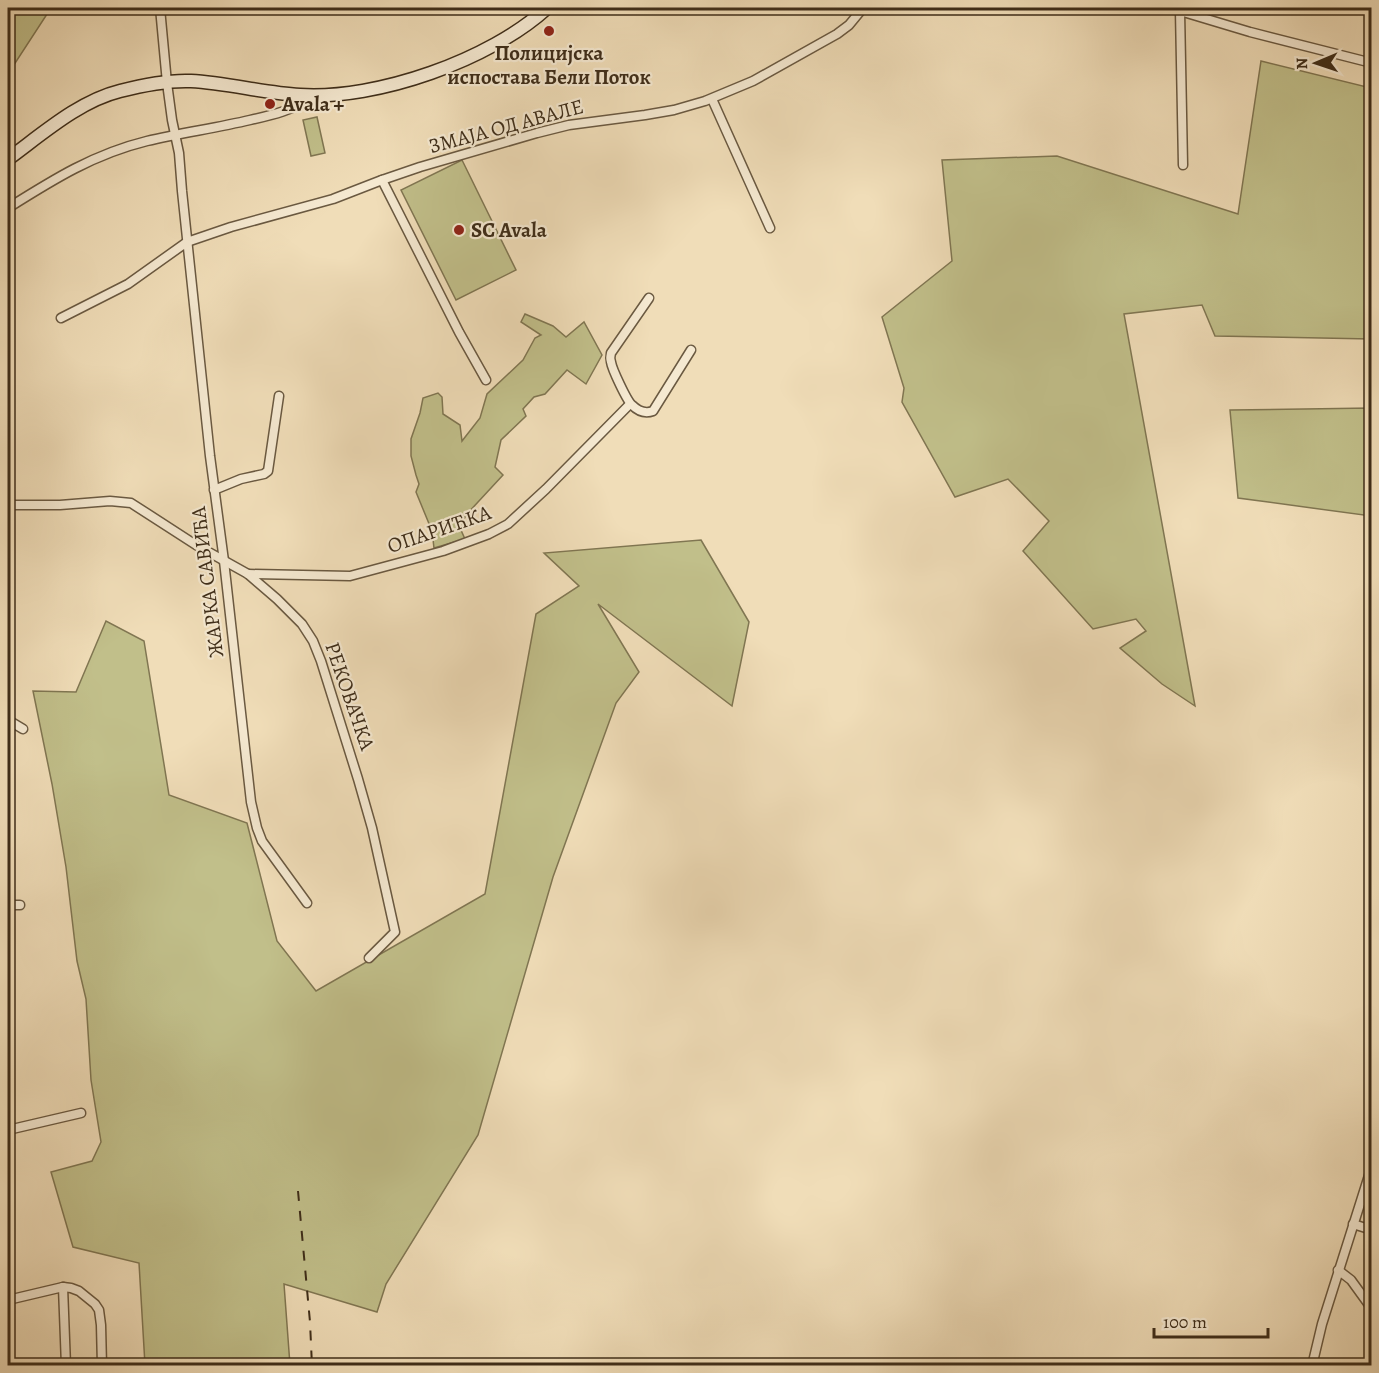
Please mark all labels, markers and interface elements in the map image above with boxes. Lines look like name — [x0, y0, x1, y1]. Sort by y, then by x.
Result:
marker: Полицијска испостава Бели Поток — [542, 24, 556, 38]
north arrow — [1286, 33, 1346, 93]
place label: Полицијска испостава Бели Поток — [447, 39, 651, 91]
text: N — [1291, 57, 1313, 70]
place label: Avala + — [281, 90, 345, 118]
street label: ЗМАЈА ОД АВАЛЕ — [426, 92, 586, 160]
marker: Avala + — [263, 97, 277, 111]
place label: SC Avala — [471, 216, 548, 244]
marker: SC Avala — [452, 223, 466, 237]
street label: ОПАРИЋКА — [383, 498, 495, 560]
street label: ЖАРКА САВИЋА — [184, 504, 230, 659]
street label: РЕКОВАЧКА — [318, 638, 382, 755]
scale bar — [1154, 1301, 1268, 1339]
text: 100 m — [1163, 1310, 1207, 1334]

